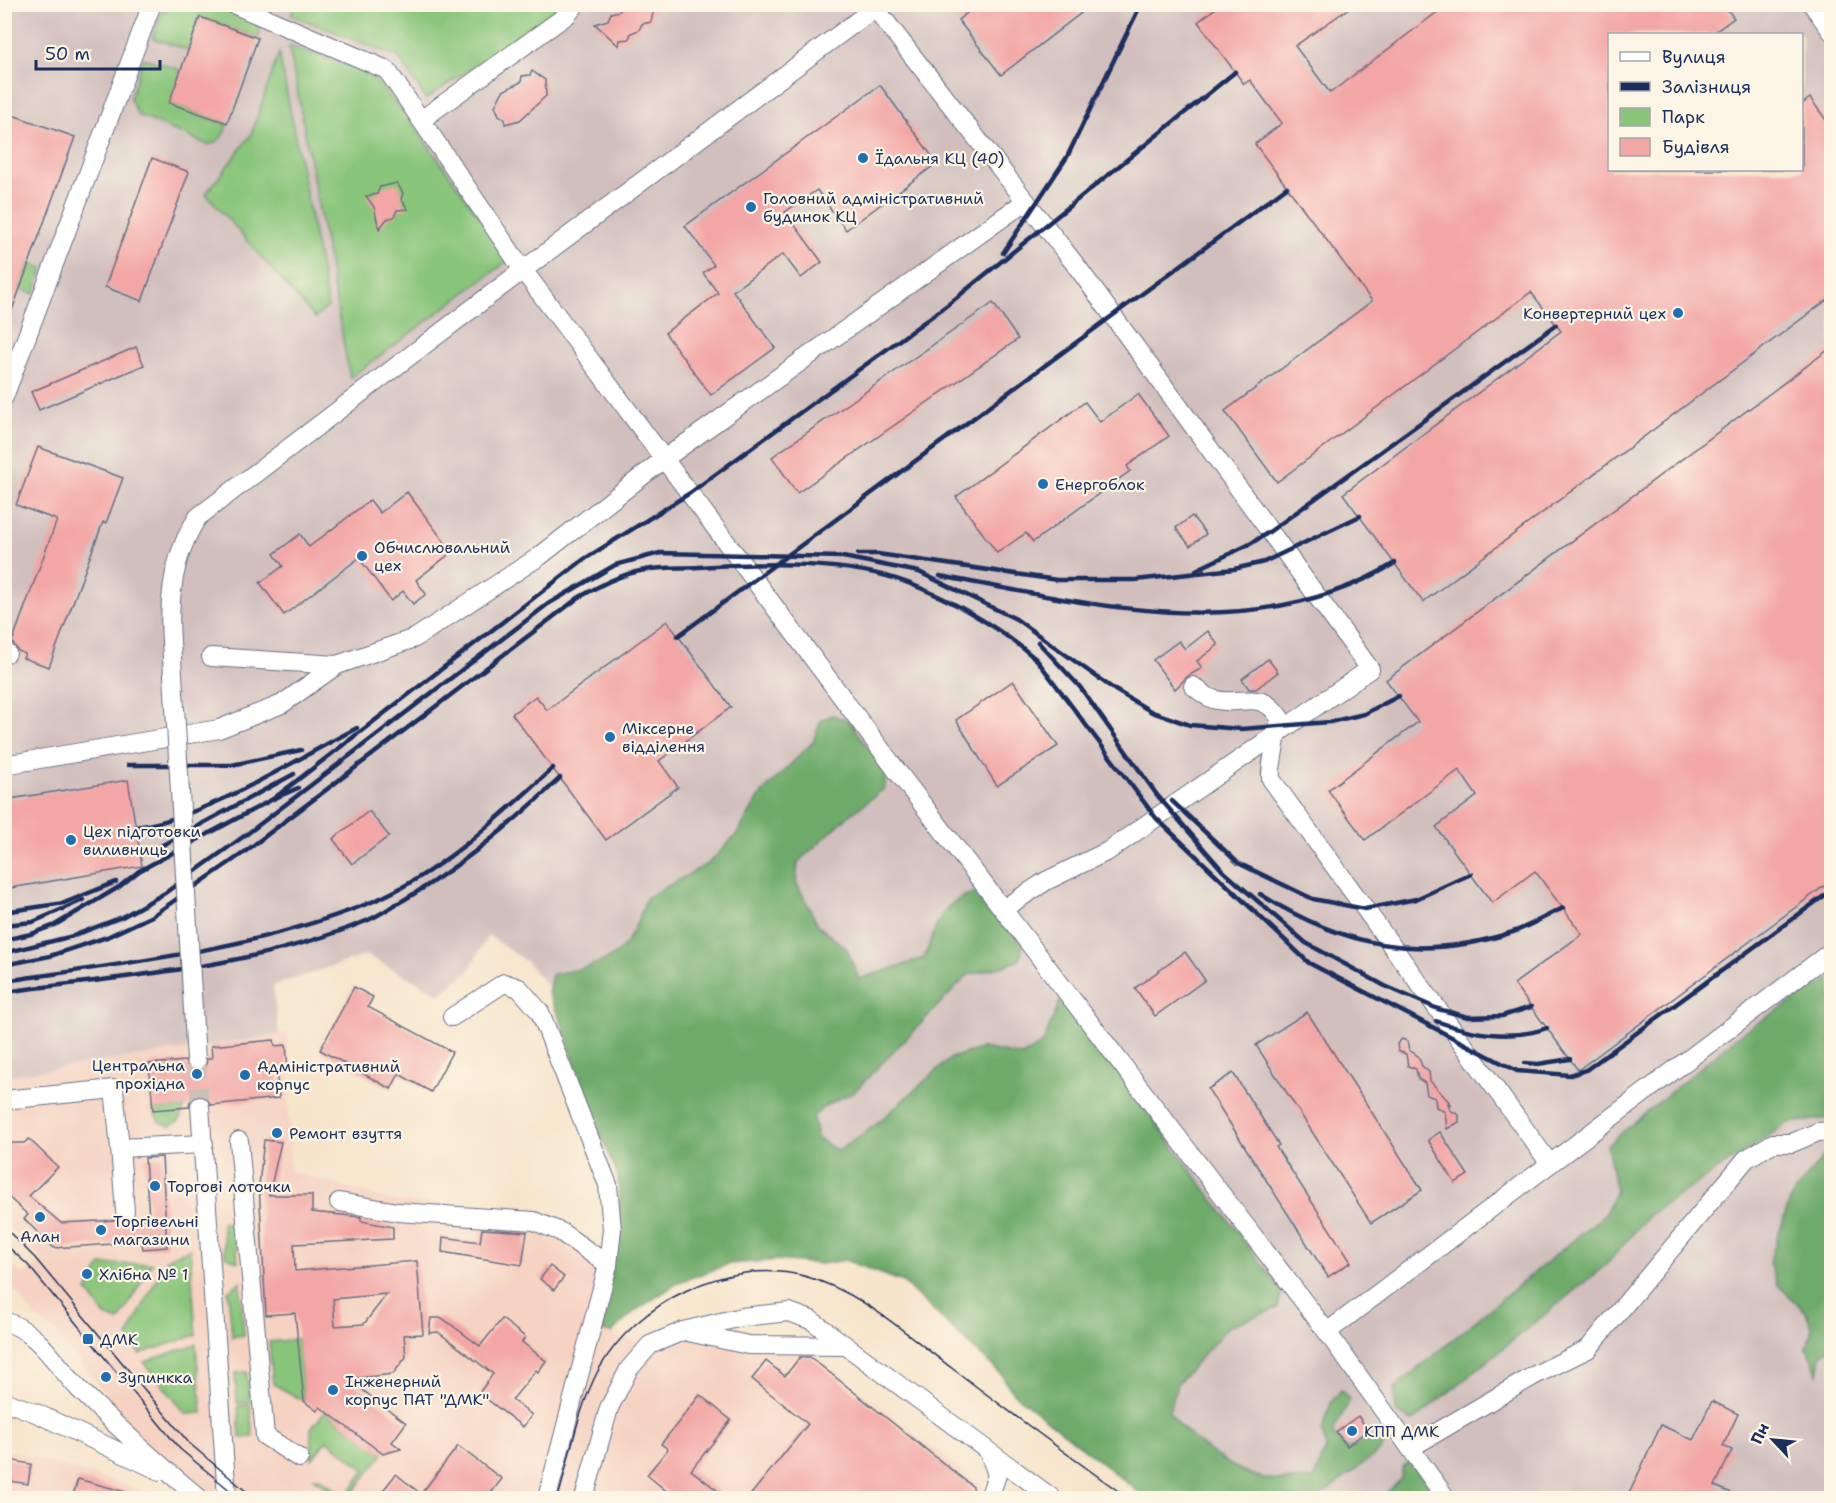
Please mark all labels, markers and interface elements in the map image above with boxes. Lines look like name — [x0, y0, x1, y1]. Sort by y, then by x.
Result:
scale bar — [36, 33, 160, 71]
legend — [1608, 33, 1803, 171]
text: 50 m — [45, 42, 90, 66]
text: Вулиця — [1662, 45, 1726, 69]
text: Залізниця — [1662, 75, 1751, 99]
text: Парк — [1662, 105, 1705, 129]
text: Будівля — [1662, 135, 1730, 159]
place label: Їдальня КЦ (40) — [875, 148, 1004, 169]
marker: Їдальня КЦ (40) — [856, 151, 870, 165]
place label: Головний адміністративний будинок КЦ — [763, 188, 984, 227]
marker: Головний адміністративний будинок КЦ — [744, 200, 758, 214]
place label: Конвертерний цех — [1523, 303, 1666, 324]
marker: Конвертерний цех — [1671, 306, 1685, 320]
place label: Енергоблок — [1055, 474, 1145, 495]
marker: Енергоблок — [1036, 477, 1050, 491]
place label: Обчислювальний цех — [374, 537, 510, 576]
marker: Обчислювальний цех — [355, 549, 369, 563]
place label: Міксерне відділення — [622, 718, 705, 757]
marker: Міксерне відділення — [603, 730, 617, 744]
place label: Цех підготовки виливниць — [83, 821, 201, 860]
marker: Цех підготовки виливниць — [64, 833, 78, 847]
place label: Центральна прохідна — [92, 1055, 185, 1094]
place label: Адміністративний корпус — [257, 1056, 400, 1095]
marker: Центральна прохідна — [190, 1067, 204, 1081]
marker: Адміністративний корпус — [238, 1068, 252, 1082]
place label: Ремонт взуття — [289, 1123, 402, 1144]
marker: Ремонт взуття — [270, 1126, 284, 1140]
place label: Торгові лоточки — [167, 1176, 291, 1197]
marker: Торгові лоточки — [148, 1179, 162, 1193]
marker: Алан — [33, 1210, 47, 1224]
place label: Торгівельні магазини — [113, 1211, 199, 1250]
marker: Торгівельні магазини — [94, 1223, 108, 1237]
place label: Алан — [20, 1226, 60, 1247]
place label: Хлібна № 1 — [99, 1264, 188, 1285]
marker: Хлібна № 1 — [80, 1267, 94, 1281]
place label: ДМК — [100, 1329, 139, 1350]
marker: ДМК — [81, 1332, 95, 1346]
place label: Зупинкка — [118, 1367, 192, 1388]
marker: Зупинкка — [99, 1370, 113, 1384]
place label: Інженерний корпус ПАТ "ДМК" — [345, 1371, 489, 1410]
marker: Інженерний корпус ПАТ "ДМК" — [326, 1383, 340, 1397]
north arrow — [1743, 1410, 1803, 1470]
text: Пн — [1746, 1420, 1774, 1448]
place label: КПП ДМК — [1364, 1421, 1440, 1442]
marker: КПП ДМК — [1345, 1424, 1359, 1438]

